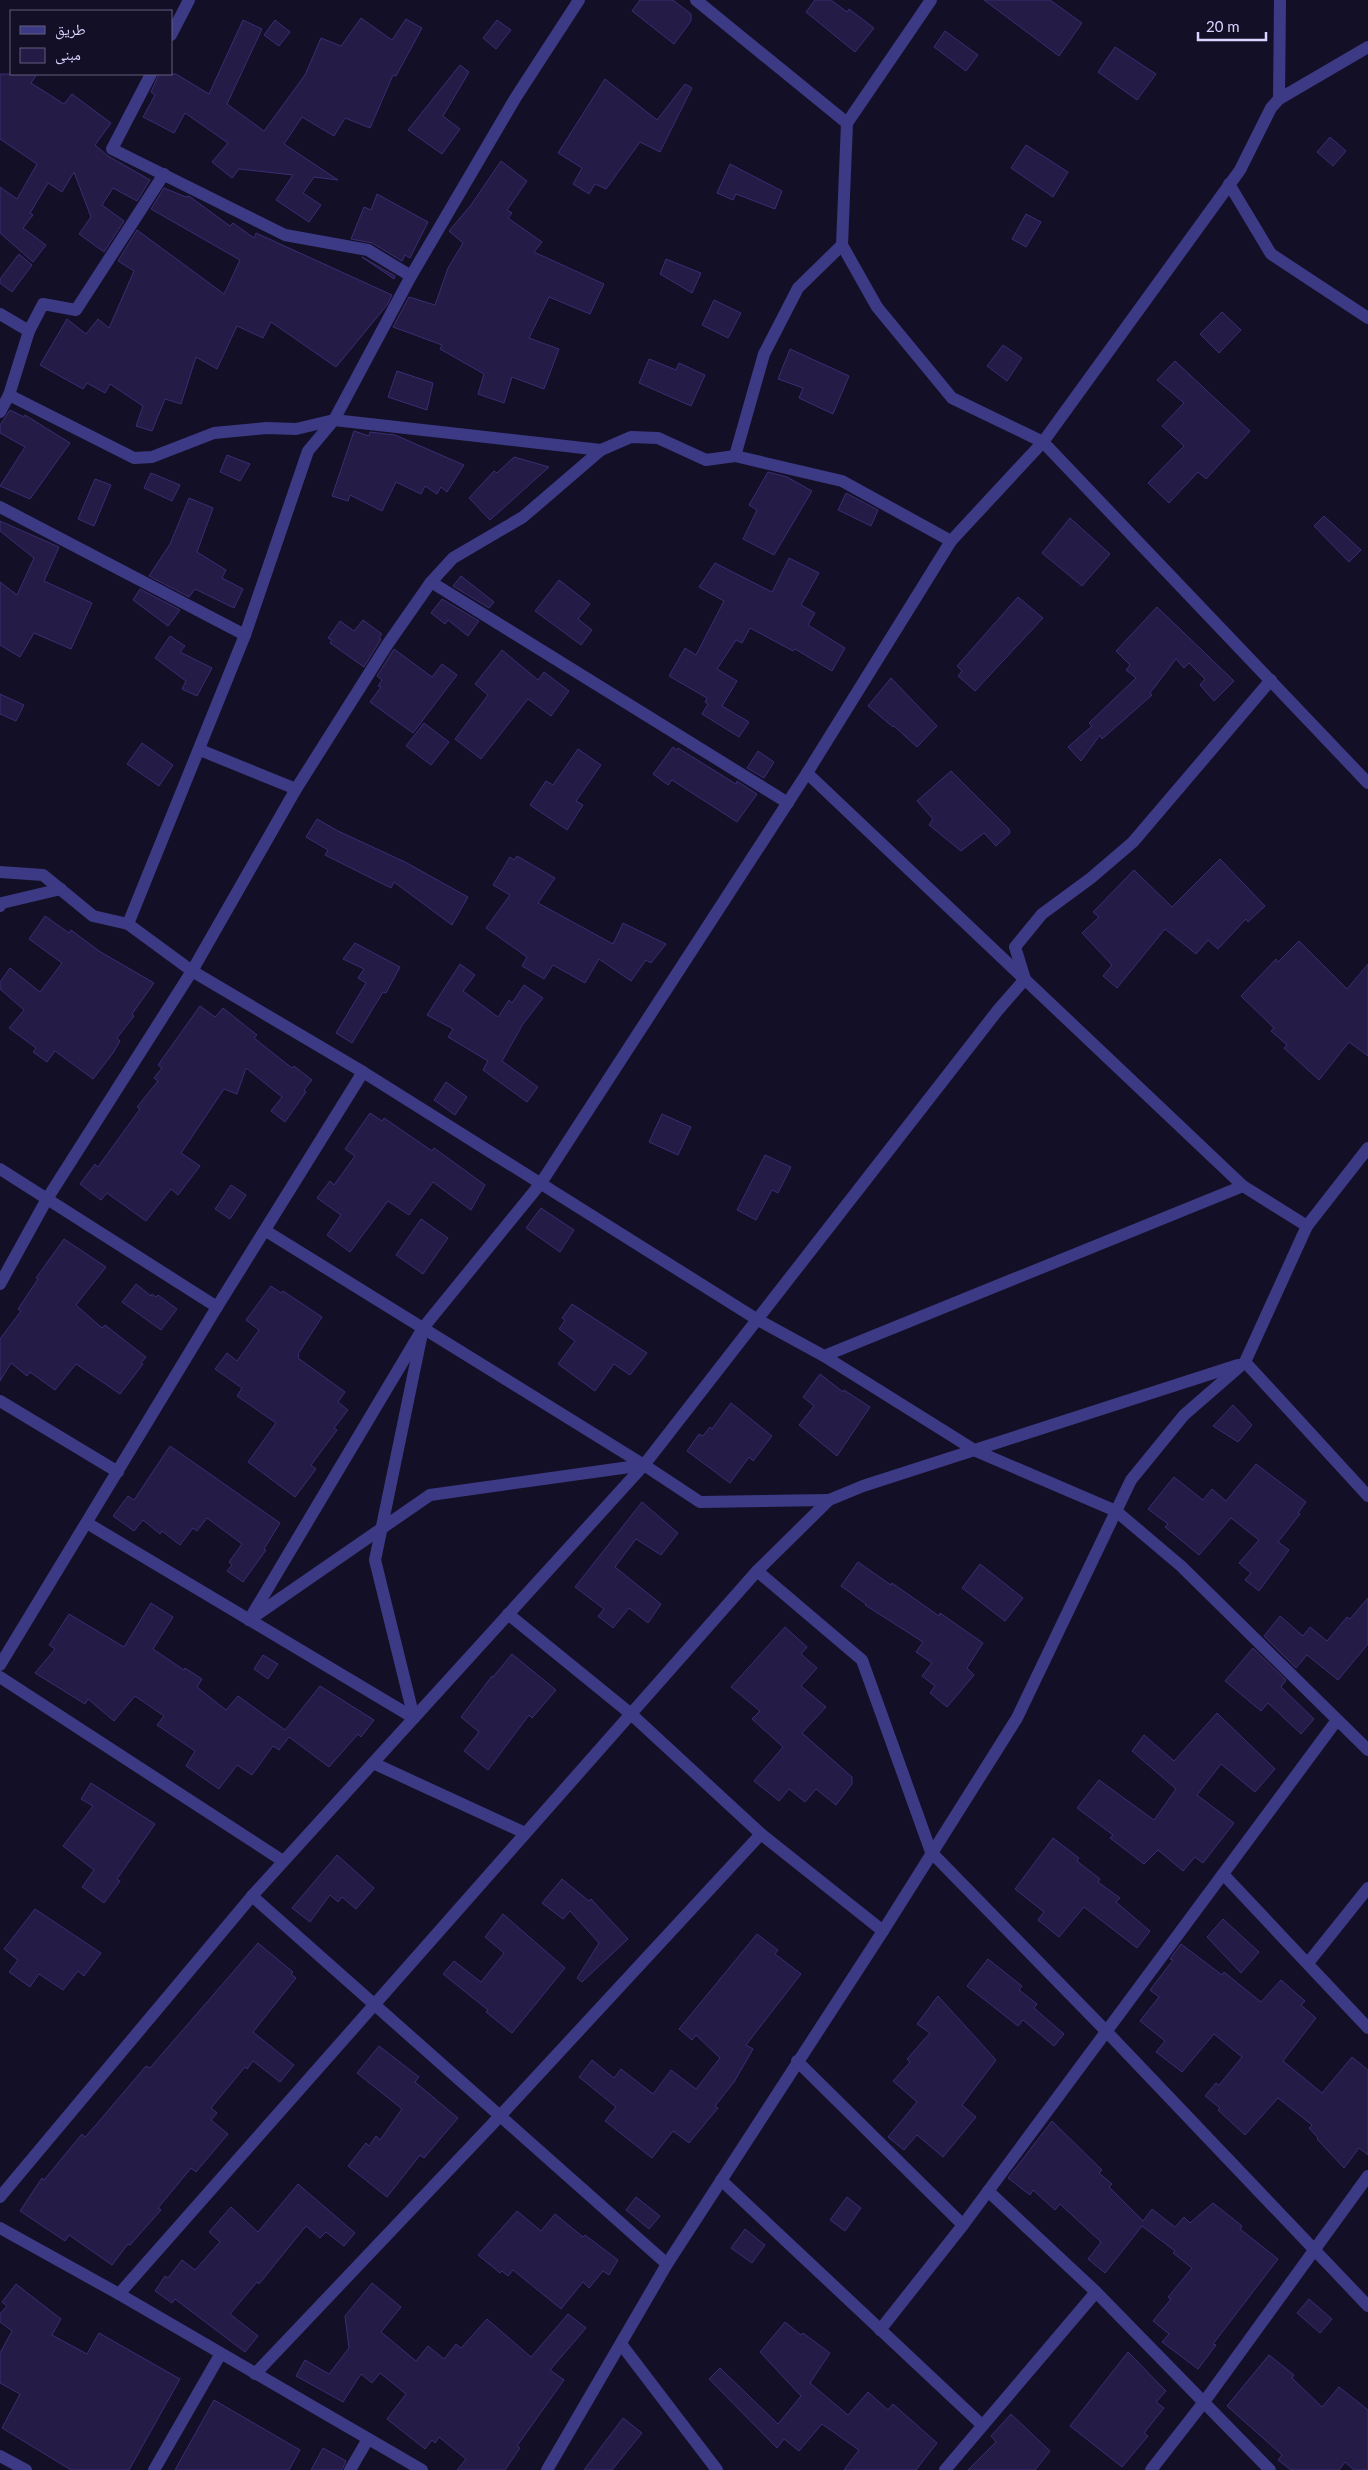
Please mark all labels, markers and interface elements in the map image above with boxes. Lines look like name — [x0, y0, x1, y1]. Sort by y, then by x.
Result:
legend — [10, 10, 172, 75]
scale bar — [1198, 10, 1266, 42]
text: 20 m — [1206, 17, 1240, 35]
text: طريق — [55, 20, 86, 40]
text: مبنى — [55, 45, 81, 65]

